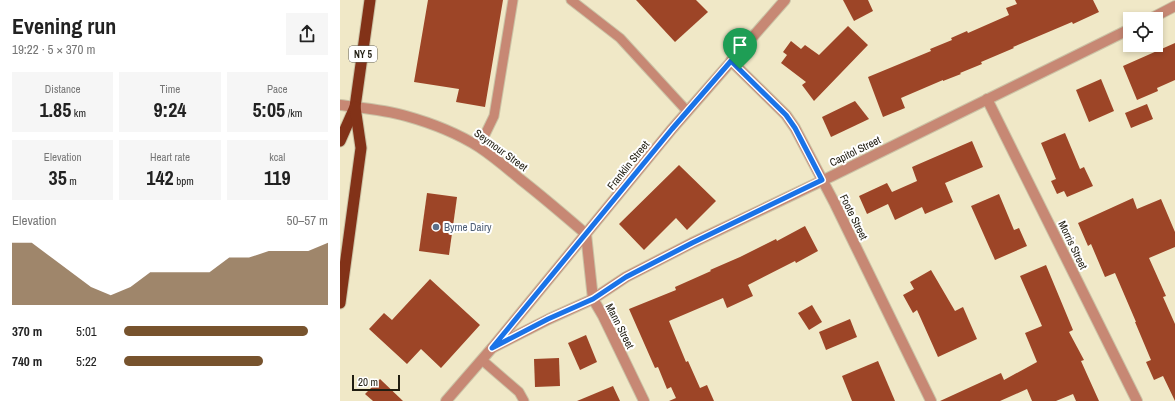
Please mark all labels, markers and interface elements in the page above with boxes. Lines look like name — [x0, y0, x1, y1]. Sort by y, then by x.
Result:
text: Evening run — [12, 11, 116, 41]
map controls — [1123, 12, 1163, 52]
button: locate — [1123, 12, 1163, 52]
button: share — [286, 13, 328, 55]
pin — [723, 28, 757, 69]
icon: arrive — [729, 34, 751, 56]
text: 19:22 · 5 × 370 m — [12, 41, 95, 58]
road number: NY 5 — [349, 46, 377, 62]
text: Distance — [45, 82, 80, 96]
text: Time — [160, 82, 180, 96]
text: Pace — [267, 82, 288, 96]
text: 1.85 — [39, 96, 71, 123]
text: 9:24 — [154, 96, 186, 123]
text: 5:05 — [252, 96, 285, 123]
text: km — [71, 106, 86, 120]
text: /km — [285, 106, 302, 120]
street label: Seymour Street — [472, 126, 531, 174]
street label: Capitol Street — [827, 132, 883, 169]
street label: Franklin Street — [604, 137, 652, 192]
text: Elevation — [44, 150, 81, 164]
text: Heart rate — [150, 150, 190, 164]
text: kcal — [269, 150, 285, 164]
text: 35 — [49, 164, 67, 191]
text: 142 — [146, 164, 174, 191]
text: 119 — [264, 164, 291, 191]
text: m — [67, 174, 77, 188]
text: bpm — [174, 174, 194, 188]
street label: Foote Street — [837, 192, 871, 243]
text: Elevation — [12, 212, 56, 229]
text: 50–57 m — [287, 212, 328, 229]
street label: Morris Street — [1055, 218, 1091, 272]
place label: Byrne Dairy — [444, 220, 492, 234]
marker: Byrne Dairy — [431, 222, 441, 232]
street label: Mann Street — [603, 301, 638, 352]
text: 370 m — [12, 323, 42, 340]
text: 5:01 — [76, 323, 97, 340]
text: 740 m — [12, 353, 42, 370]
text: 5:22 — [76, 353, 97, 370]
scale bar — [352, 373, 400, 392]
text: 20 m — [358, 375, 378, 389]

